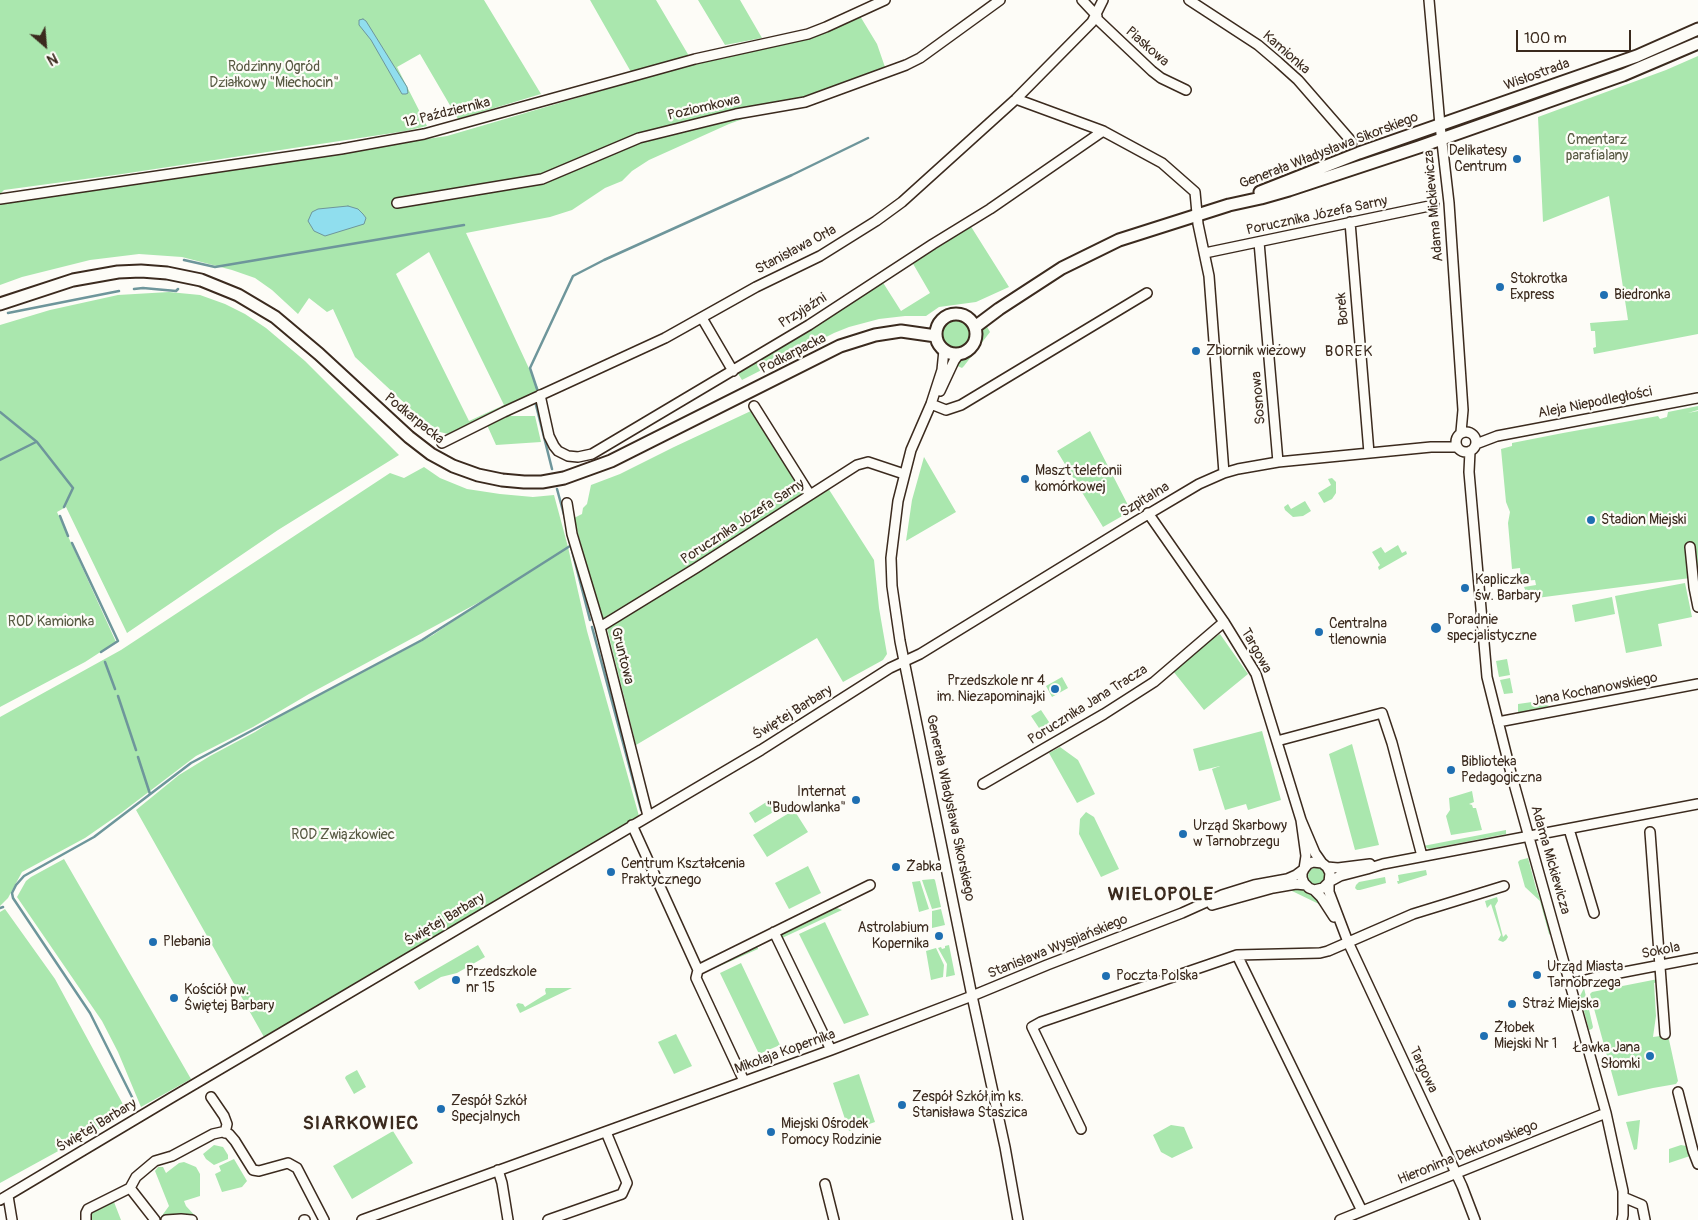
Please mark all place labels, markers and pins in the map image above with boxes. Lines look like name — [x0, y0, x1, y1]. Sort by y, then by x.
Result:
place label: Delikatesy Centrum — [1449, 143, 1507, 176]
marker: Delikatesy Centrum — [1511, 153, 1523, 165]
place label: Stokrotka Express — [1510, 271, 1567, 304]
marker: Stokrotka Express — [1494, 281, 1506, 293]
place label: Biedronka — [1614, 287, 1671, 303]
marker: Biedronka — [1598, 289, 1610, 301]
place label: Zbiornik wieżowy — [1206, 343, 1306, 359]
marker: Zbiornik wieżowy — [1190, 345, 1202, 357]
place label: Maszt telefonii komórkowej — [1035, 463, 1122, 496]
marker: Maszt telefonii komórkowej — [1019, 473, 1031, 485]
place label: Stadion Miejski — [1601, 512, 1686, 528]
marker: Stadion Miejski — [1585, 514, 1597, 526]
place label: Kapliczka św. Barbary — [1475, 572, 1541, 604]
marker: Kapliczka św. Barbary — [1459, 582, 1471, 594]
place label: Poradnie specjalistyczne — [1447, 612, 1537, 644]
place label: Centralna tlenownia — [1329, 616, 1387, 648]
marker: Poradnie specjalistyczne — [1429, 621, 1443, 635]
marker: Centralna tlenownia — [1313, 626, 1325, 638]
place label: Przedszkole nr 4 im. Niezapominajki — [937, 673, 1045, 706]
marker: Przedszkole nr 4 im. Niezapominajki — [1049, 683, 1061, 695]
place label: Biblioteka Pedagogiczna — [1461, 754, 1542, 786]
marker: Biblioteka Pedagogiczna — [1445, 764, 1457, 776]
place label: Internat "Budowlanka" — [767, 784, 846, 816]
marker: Internat "Budowlanka" — [850, 794, 862, 806]
place label: Urząd Skarbowy w Tarnobrzegu — [1193, 818, 1287, 850]
marker: Urząd Skarbowy w Tarnobrzegu — [1177, 828, 1189, 840]
place label: Centrum Kształcenia Praktycznego — [621, 856, 745, 889]
place label: Żabka — [906, 859, 942, 875]
marker: Żabka — [890, 861, 902, 873]
marker: Centrum Kształcenia Praktycznego — [605, 866, 617, 878]
place label: Astrolabium Kopernika — [858, 920, 929, 952]
marker: Astrolabium Kopernika — [933, 930, 945, 942]
place label: Plebania — [163, 934, 211, 950]
marker: Plebania — [147, 936, 159, 948]
place label: Urząd Miasta Tarnobrzega — [1547, 959, 1623, 992]
place label: Przedszkole nr 15 — [466, 964, 537, 996]
place label: Poczta Polska — [1116, 968, 1198, 984]
marker: Urząd Miasta Tarnobrzega — [1531, 969, 1543, 981]
marker: Poczta Polska — [1100, 970, 1112, 982]
marker: Przedszkole nr 15 — [450, 974, 462, 986]
place label: Kościół pw. Świętej Barbary — [184, 982, 274, 1014]
marker: Kościół pw. Świętej Barbary — [168, 992, 180, 1004]
place label: Straż Miejska — [1522, 996, 1599, 1012]
marker: Straż Miejska — [1506, 998, 1518, 1010]
place label: Żłobek Miejski Nr 1 — [1494, 1020, 1557, 1052]
marker: Żłobek Miejski Nr 1 — [1478, 1030, 1490, 1042]
place label: Ławka Jana Słomki — [1573, 1040, 1640, 1072]
marker: Ławka Jana Słomki — [1644, 1050, 1656, 1062]
place label: Zespół Szkół im ks. Stanisława Staszica — [912, 1089, 1028, 1122]
place label: Zespół Szkół Specjalnych — [451, 1093, 527, 1126]
marker: Zespół Szkół im ks. Stanisława Staszica — [896, 1099, 908, 1111]
marker: Zespół Szkół Specjalnych — [435, 1103, 447, 1115]
place label: Miejski Ośrodek Pomocy Rodzinie — [781, 1116, 881, 1148]
marker: Miejski Ośrodek Pomocy Rodzinie — [765, 1126, 777, 1138]

